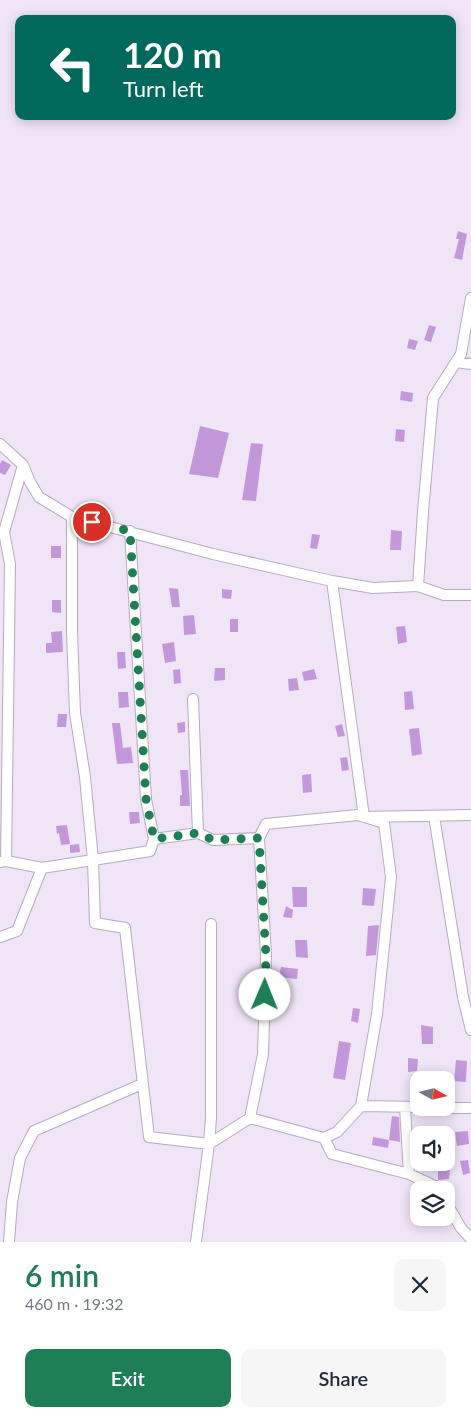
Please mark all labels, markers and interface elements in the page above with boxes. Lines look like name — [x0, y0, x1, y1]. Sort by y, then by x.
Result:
text: 120 m — [123, 33, 222, 75]
icon: left — [40, 35, 105, 100]
text: Turn left — [123, 75, 204, 102]
pin — [71, 501, 113, 543]
icon: arrive — [78, 508, 106, 536]
position arrow — [238, 968, 290, 1020]
north arrow — [410, 1071, 455, 1116]
map controls — [410, 1071, 455, 1226]
button: sound — [410, 1126, 455, 1171]
button: layers — [410, 1181, 455, 1226]
text: 6 min — [25, 1257, 99, 1293]
button: close — [394, 1259, 446, 1311]
text: 460 m · 19:32 — [25, 1294, 124, 1313]
button: Exit — [25, 1349, 231, 1407]
button: Share — [241, 1349, 446, 1407]

